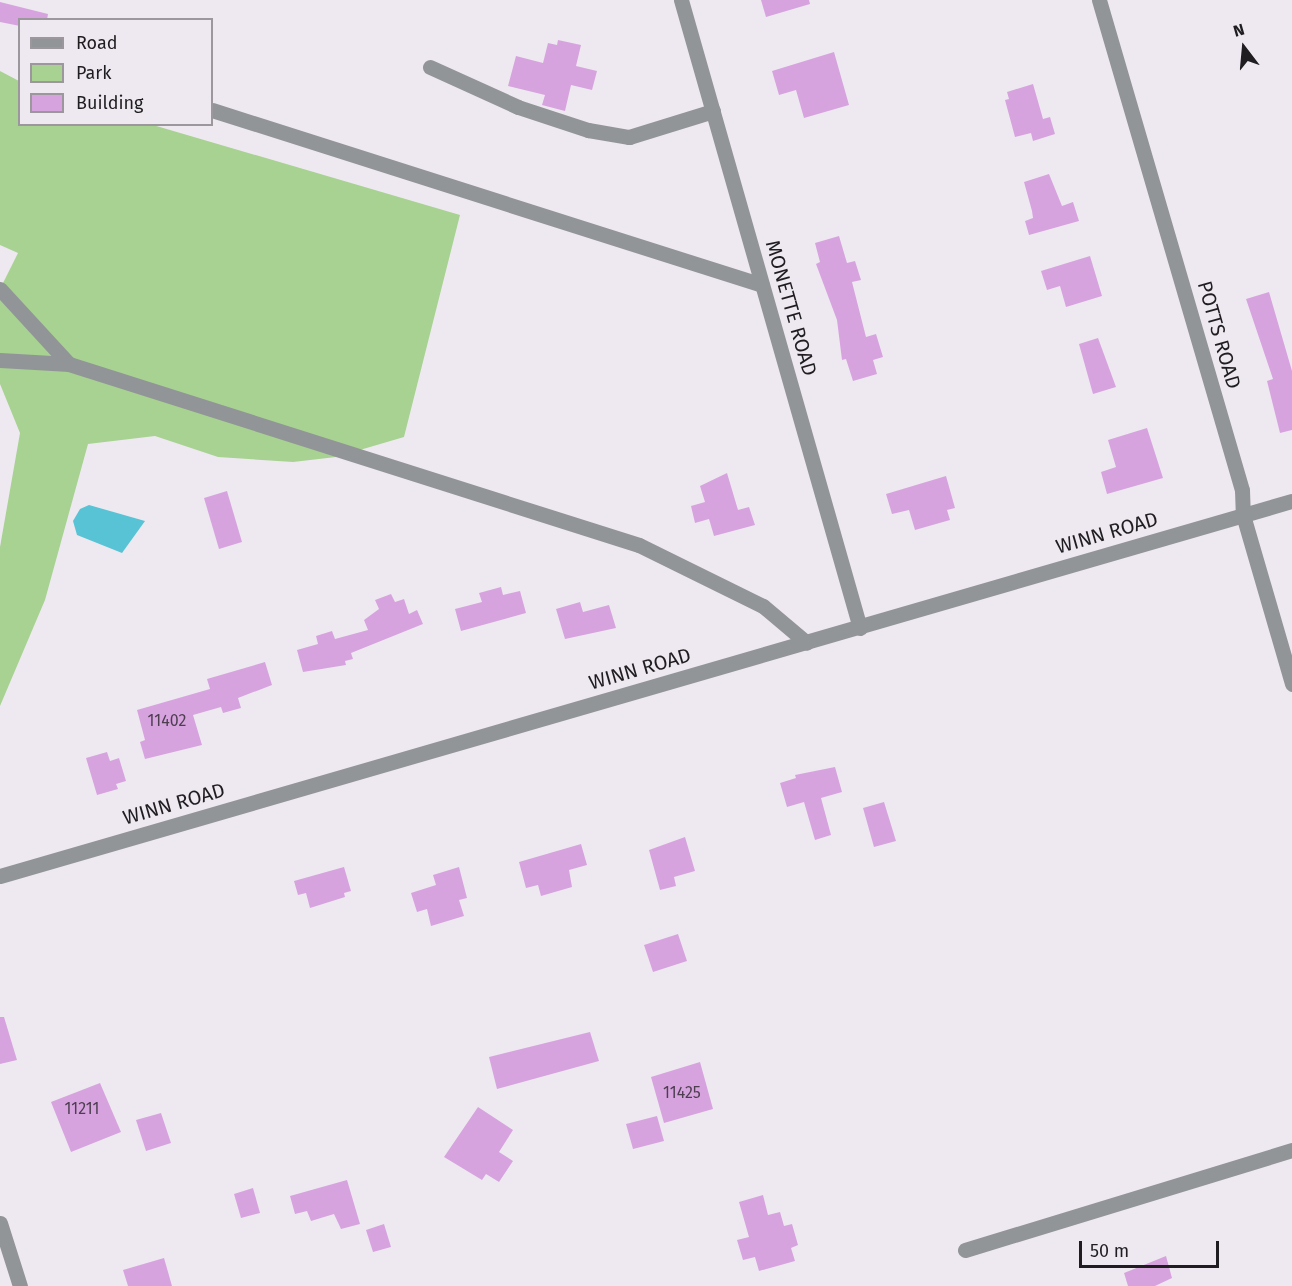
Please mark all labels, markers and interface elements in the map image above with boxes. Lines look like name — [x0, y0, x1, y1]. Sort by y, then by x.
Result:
legend — [18, 18, 213, 126]
north arrow — [1214, 18, 1274, 78]
text: N — [1231, 20, 1247, 41]
text: Road — [76, 32, 118, 54]
text: Park — [76, 62, 111, 84]
text: Building — [76, 92, 143, 114]
street label: MONETTE ROAD — [760, 237, 822, 379]
street label: POTTS ROAD — [1192, 278, 1246, 392]
street label: WINN ROAD — [1053, 507, 1161, 559]
street label: WINN ROAD — [586, 643, 694, 695]
house number: 11402 — [148, 711, 186, 731]
street label: WINN ROAD — [120, 778, 228, 830]
house number: 11425 — [663, 1083, 701, 1103]
house number: 11211 — [65, 1099, 99, 1119]
scale bar — [1082, 1229, 1222, 1267]
text: 50 m — [1090, 1240, 1129, 1262]

